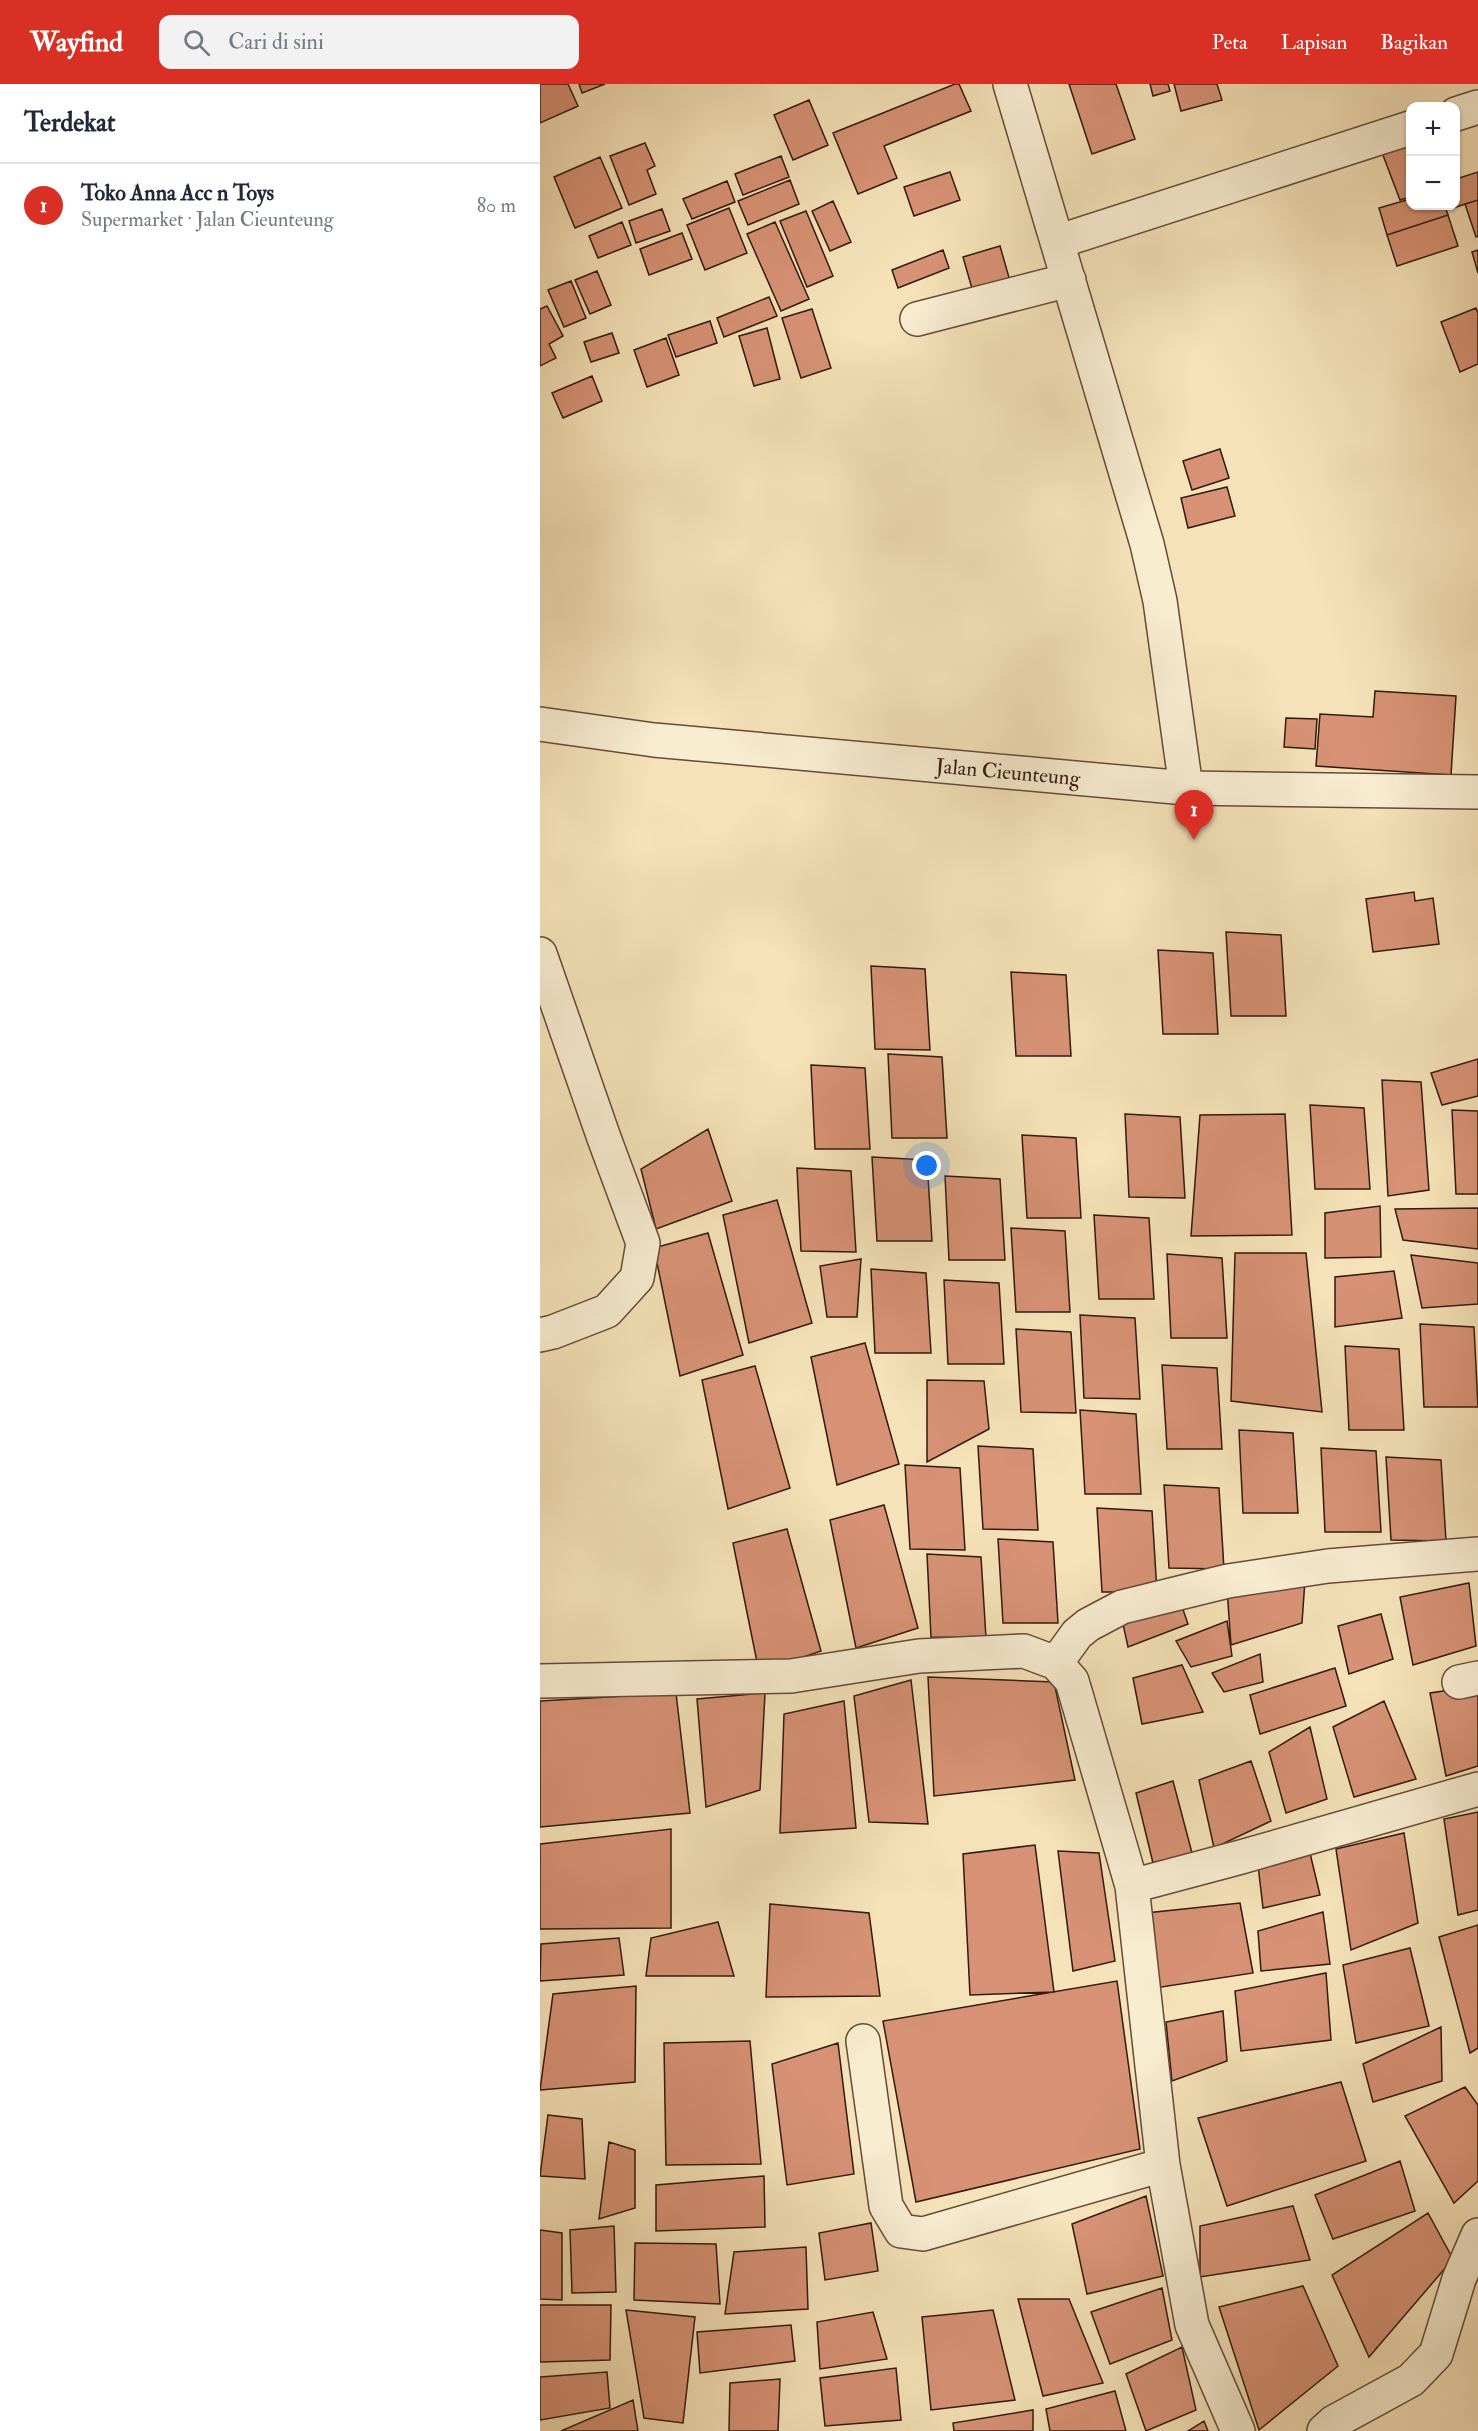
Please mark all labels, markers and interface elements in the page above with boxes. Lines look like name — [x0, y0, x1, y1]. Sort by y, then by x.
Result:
search box — [159, 15, 579, 69]
text: Wayfind — [30, 25, 123, 60]
icon: search — [180, 26, 213, 59]
text: Cari di sini — [228, 28, 324, 56]
text: Peta — [1212, 29, 1248, 56]
text: Lapisan — [1281, 29, 1347, 56]
text: Bagikan — [1380, 29, 1448, 56]
map controls — [1406, 102, 1460, 210]
button: + — [1406, 102, 1460, 156]
text: Terdekat — [24, 107, 115, 139]
button: − — [1406, 156, 1460, 210]
text: Toko Anna Acc n Toys — [81, 179, 274, 207]
text: 1 — [40, 193, 47, 218]
text: 80 m — [477, 193, 516, 218]
text: Supermarket · Jalan Cieunteung — [81, 207, 334, 232]
street label: Jalan Cieunteung — [934, 753, 1082, 792]
pin: 1 — [1174, 790, 1214, 840]
your location — [912, 1151, 941, 1180]

